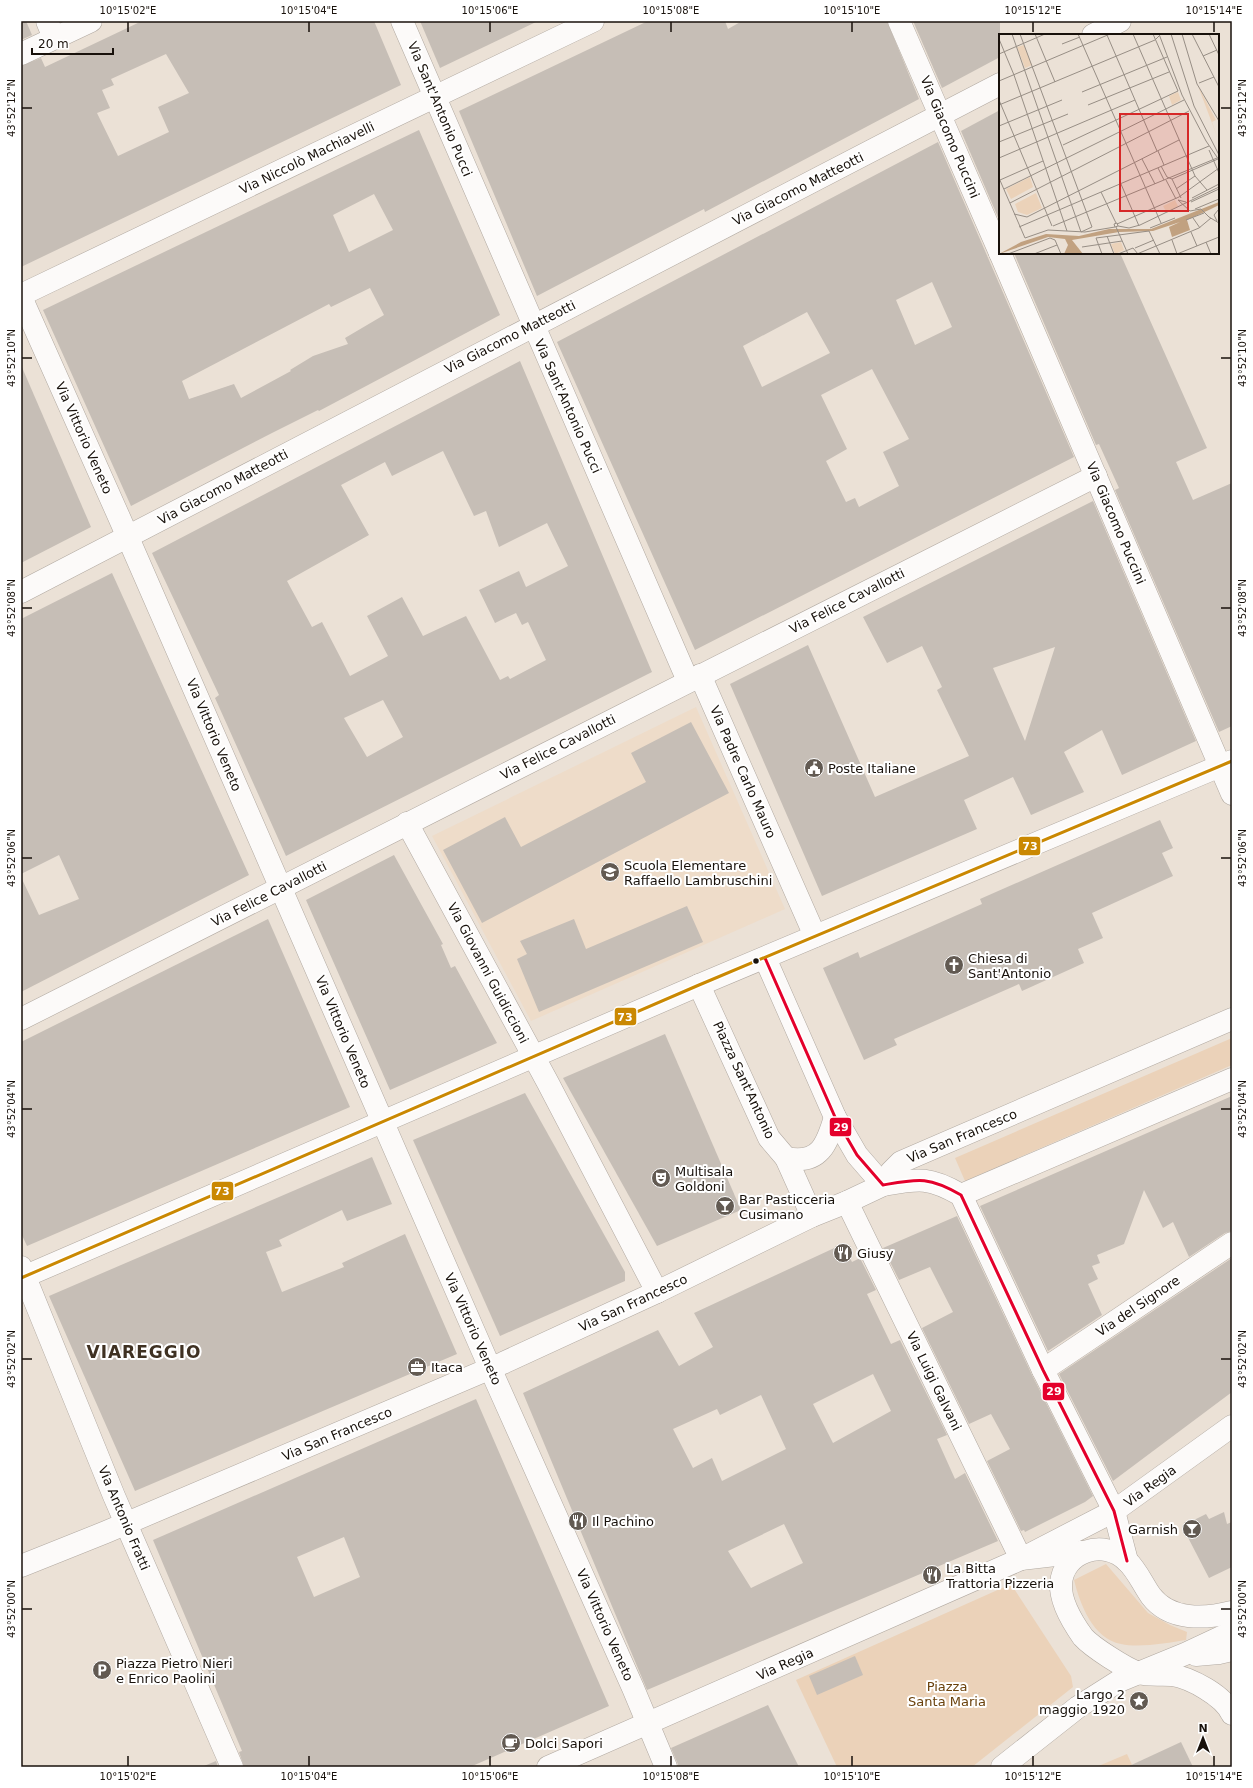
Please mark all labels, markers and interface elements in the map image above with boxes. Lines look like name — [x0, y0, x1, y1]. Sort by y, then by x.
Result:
text: 10°15'02"E — [100, 5, 156, 16]
text: 10°15'04"E — [281, 5, 337, 16]
text: 10°15'06"E — [462, 5, 518, 16]
text: 10°15'08"E — [643, 5, 699, 16]
text: 10°15'10"E — [824, 5, 880, 16]
text: 10°15'12"E — [1005, 5, 1061, 16]
text: 10°15'14"E — [1186, 5, 1242, 16]
scale bar — [32, 30, 113, 56]
inset map — [999, 34, 1219, 254]
text: 20 m — [38, 37, 69, 51]
street label: Via Sant'Antonio Pucci — [405, 39, 475, 179]
street label: Via Giacomo Puccini — [917, 74, 983, 200]
text: 43°52'12"N — [6, 79, 17, 137]
text: 43°52'12"N — [1237, 79, 1248, 137]
street label: Via Niccolò Machiavelli — [237, 119, 377, 197]
street label: Via Giacomo Matteotti — [730, 149, 866, 229]
street label: Via Giacomo Matteotti — [442, 297, 578, 377]
text: 43°52'10"N — [6, 329, 17, 387]
text: 43°52'10"N — [1237, 329, 1248, 387]
street label: Via Sant'Antonio Pucci — [532, 337, 604, 475]
street label: Via Vittorio Veneto — [53, 380, 115, 496]
street label: Via Giacomo Matteotti — [155, 446, 291, 528]
street label: Via Giacomo Puccini — [1083, 460, 1149, 586]
street label: Via Felice Cavallotti — [787, 565, 907, 637]
text: 43°52'08"N — [6, 579, 17, 637]
text: 43°52'08"N — [1237, 579, 1248, 637]
street label: Via Vittorio Veneto — [183, 676, 245, 794]
street label: Via Padre Carlo Mauro — [707, 703, 779, 841]
street label: Via Felice Cavallotti — [498, 711, 618, 783]
public building icon: Poste Italiane — [803, 757, 825, 779]
place label: Poste Italiane — [828, 761, 916, 776]
text: 43°52'06"N — [6, 829, 17, 887]
text: 43°52'06"N — [1237, 829, 1248, 887]
line badge: 73 — [1018, 836, 1041, 856]
text: 73 — [1022, 840, 1038, 853]
street label: Via Felice Cavallotti — [209, 858, 329, 930]
place label: Scuola Elementare Raffaello Lambruschini — [624, 858, 772, 888]
school or university icon: Scuola Elementare Raffaello Lambruschini — [599, 861, 621, 883]
street label: Via Giovanni Guidiccioni — [444, 900, 532, 1046]
place label: Chiesa di Sant'Antonio — [968, 951, 1051, 981]
church icon: Chiesa di Sant'Antonio — [943, 954, 965, 976]
unlabelled marker — [751, 956, 761, 966]
street label: Via Vittorio Veneto — [312, 973, 374, 1091]
line badge: 73 — [614, 1007, 637, 1026]
text: 73 — [617, 1011, 633, 1024]
street label: Piazza Sant'Antonio — [710, 1019, 778, 1141]
text: 43°52'04"N — [6, 1080, 17, 1138]
text: 43°52'04"N — [1237, 1080, 1248, 1138]
street label: Via San Francesco — [905, 1106, 1019, 1166]
line badge: 29 — [829, 1117, 852, 1137]
text: 29 — [833, 1121, 849, 1134]
place label: Multisala Goldoni — [675, 1164, 733, 1194]
theatre icon: Multisala Goldoni — [650, 1167, 672, 1189]
line badge: 73 — [211, 1181, 234, 1201]
text: 73 — [214, 1185, 230, 1198]
place label: Bar Pasticceria Cusimano — [739, 1192, 835, 1222]
bar icon: Bar Pasticceria Cusimano — [714, 1195, 736, 1217]
restaurant icon: Giusy — [832, 1242, 854, 1264]
place label: Giusy — [857, 1246, 894, 1261]
street label: Via Vittorio Veneto — [442, 1271, 504, 1387]
street label: Via San Francesco — [576, 1271, 690, 1335]
street label: Via del Signore — [1093, 1272, 1183, 1340]
street label: Via Luigi Galvani — [904, 1329, 964, 1433]
text: 43°52'02"N — [6, 1330, 17, 1388]
text: 43°52'02"N — [1237, 1330, 1248, 1388]
district label: VIAREGGIO — [86, 1342, 202, 1362]
office icon: Itaca — [406, 1356, 428, 1378]
place label: Itaca — [431, 1360, 463, 1375]
line badge: 29 — [1042, 1382, 1065, 1401]
text: 29 — [1046, 1385, 1062, 1398]
street label: Via San Francesco — [280, 1404, 394, 1464]
street label: Via Regia — [1121, 1462, 1179, 1510]
street label: Via Antonio Fratti — [95, 1463, 153, 1573]
restaurant icon: Il Pachino — [567, 1510, 589, 1532]
place label: Il Pachino — [592, 1514, 654, 1529]
bar icon: Garnish — [1181, 1518, 1203, 1540]
place label: Garnish — [1128, 1522, 1178, 1537]
place label: La Bitta Trattoria Pizzeria — [945, 1561, 1054, 1591]
restaurant icon: La Bitta Trattoria Pizzeria — [921, 1564, 943, 1586]
street label: Via Vittorio Veneto — [574, 1567, 636, 1683]
text: 43°52'00"N — [6, 1580, 17, 1638]
text: 43°52'00"N — [1237, 1580, 1248, 1638]
street label: Via Regia — [754, 1645, 816, 1683]
place label: Piazza Pietro Nieri e Enrico Paolini — [116, 1656, 233, 1686]
parking icon: Piazza Pietro Nieri e Enrico Paolini — [91, 1659, 113, 1681]
park label: Piazza Santa Maria — [908, 1679, 986, 1709]
place label: Largo 2 maggio 1920 — [1039, 1687, 1125, 1717]
place icon: Largo 2 maggio 1920 — [1128, 1690, 1150, 1712]
north arrow — [1183, 1718, 1223, 1758]
text: N — [1198, 1722, 1208, 1735]
cafe icon: Dolci Sapori — [500, 1732, 522, 1754]
place label: Dolci Sapori — [525, 1736, 603, 1751]
text: 10°15'02"E — [100, 1771, 156, 1782]
text: 10°15'04"E — [281, 1771, 337, 1782]
text: 10°15'06"E — [462, 1771, 518, 1782]
text: 10°15'08"E — [643, 1771, 699, 1782]
text: 10°15'10"E — [824, 1771, 880, 1782]
text: 10°15'12"E — [1005, 1771, 1061, 1782]
text: 10°15'14"E — [1186, 1771, 1242, 1782]

